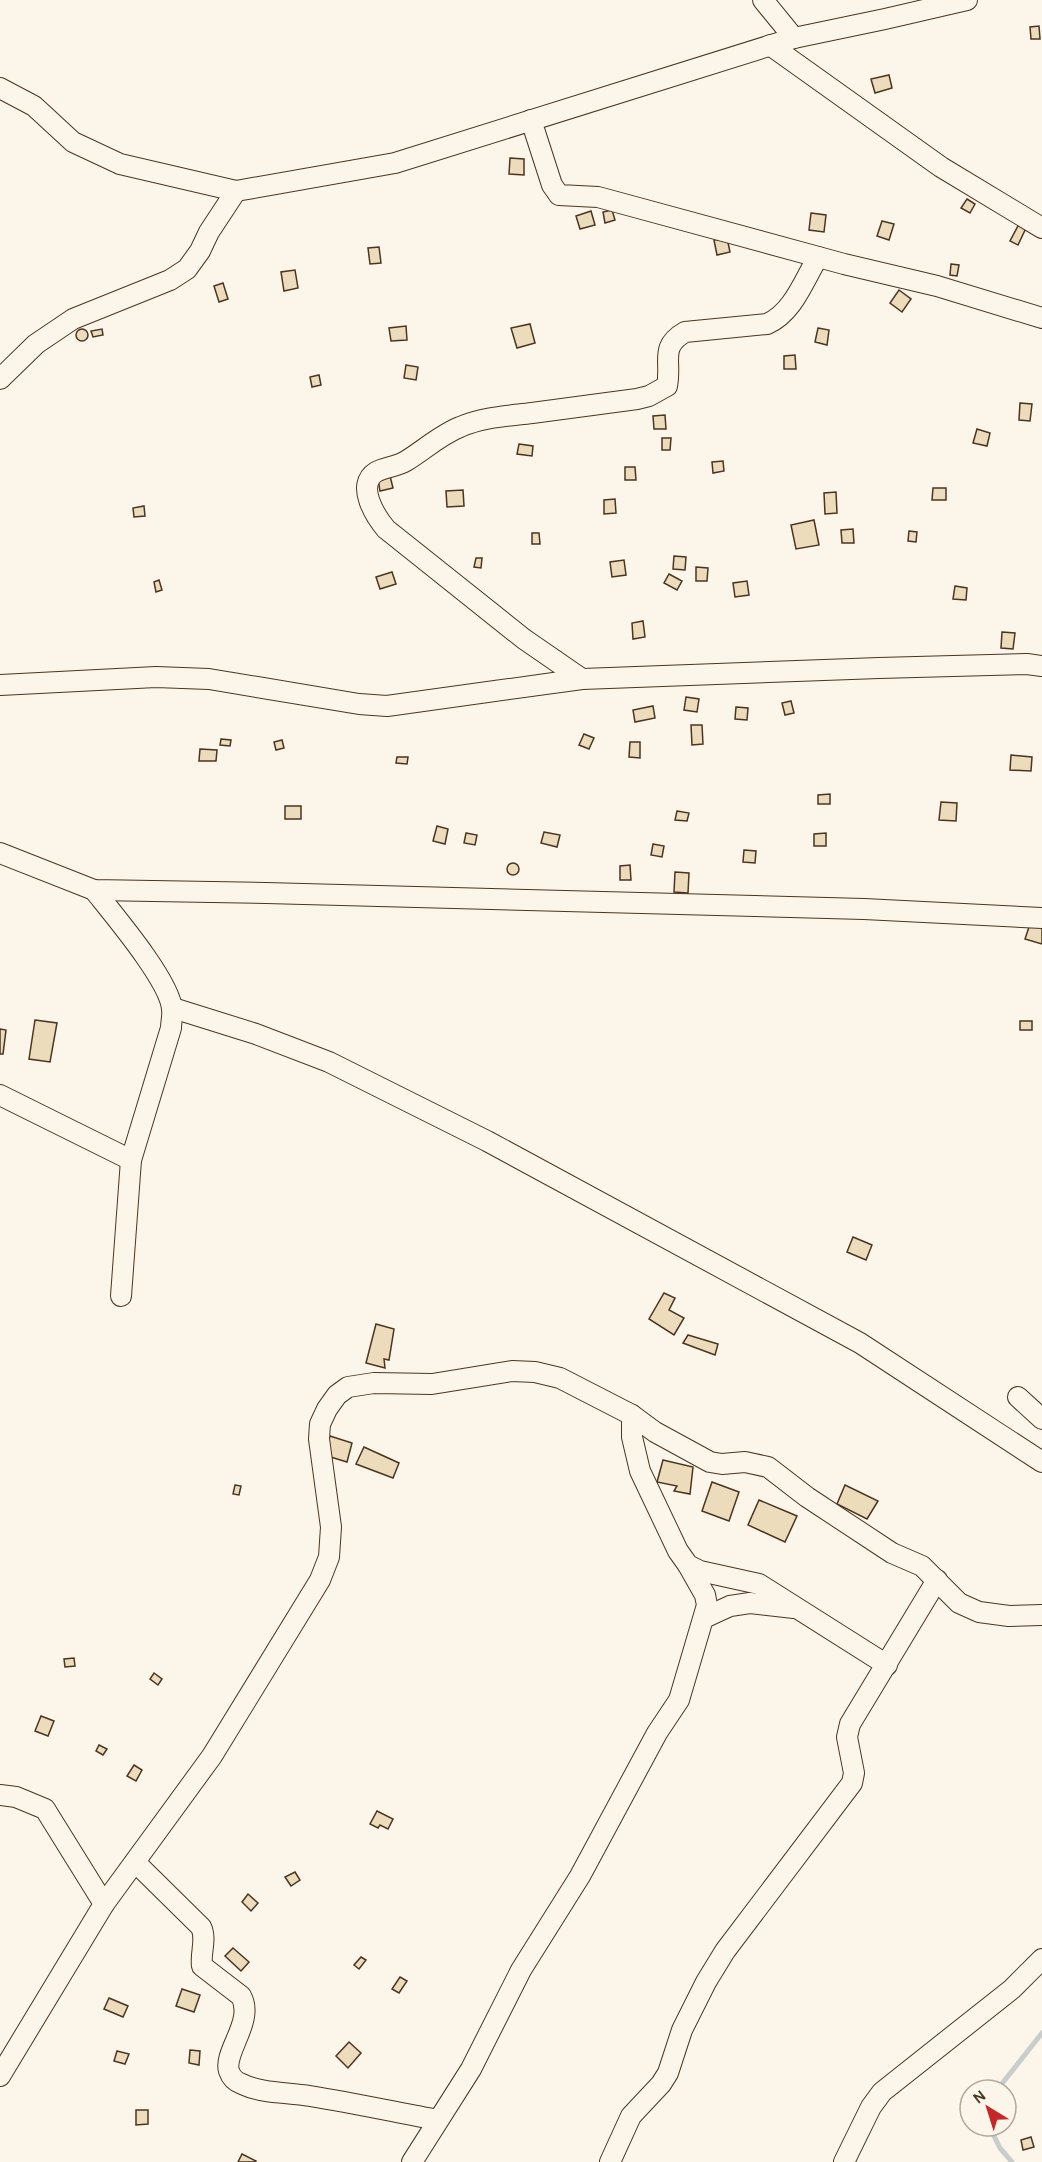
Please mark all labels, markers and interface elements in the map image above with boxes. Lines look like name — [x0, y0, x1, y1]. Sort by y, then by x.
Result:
north arrow — [958, 2078, 1018, 2138]
text: N — [969, 2086, 989, 2108]

